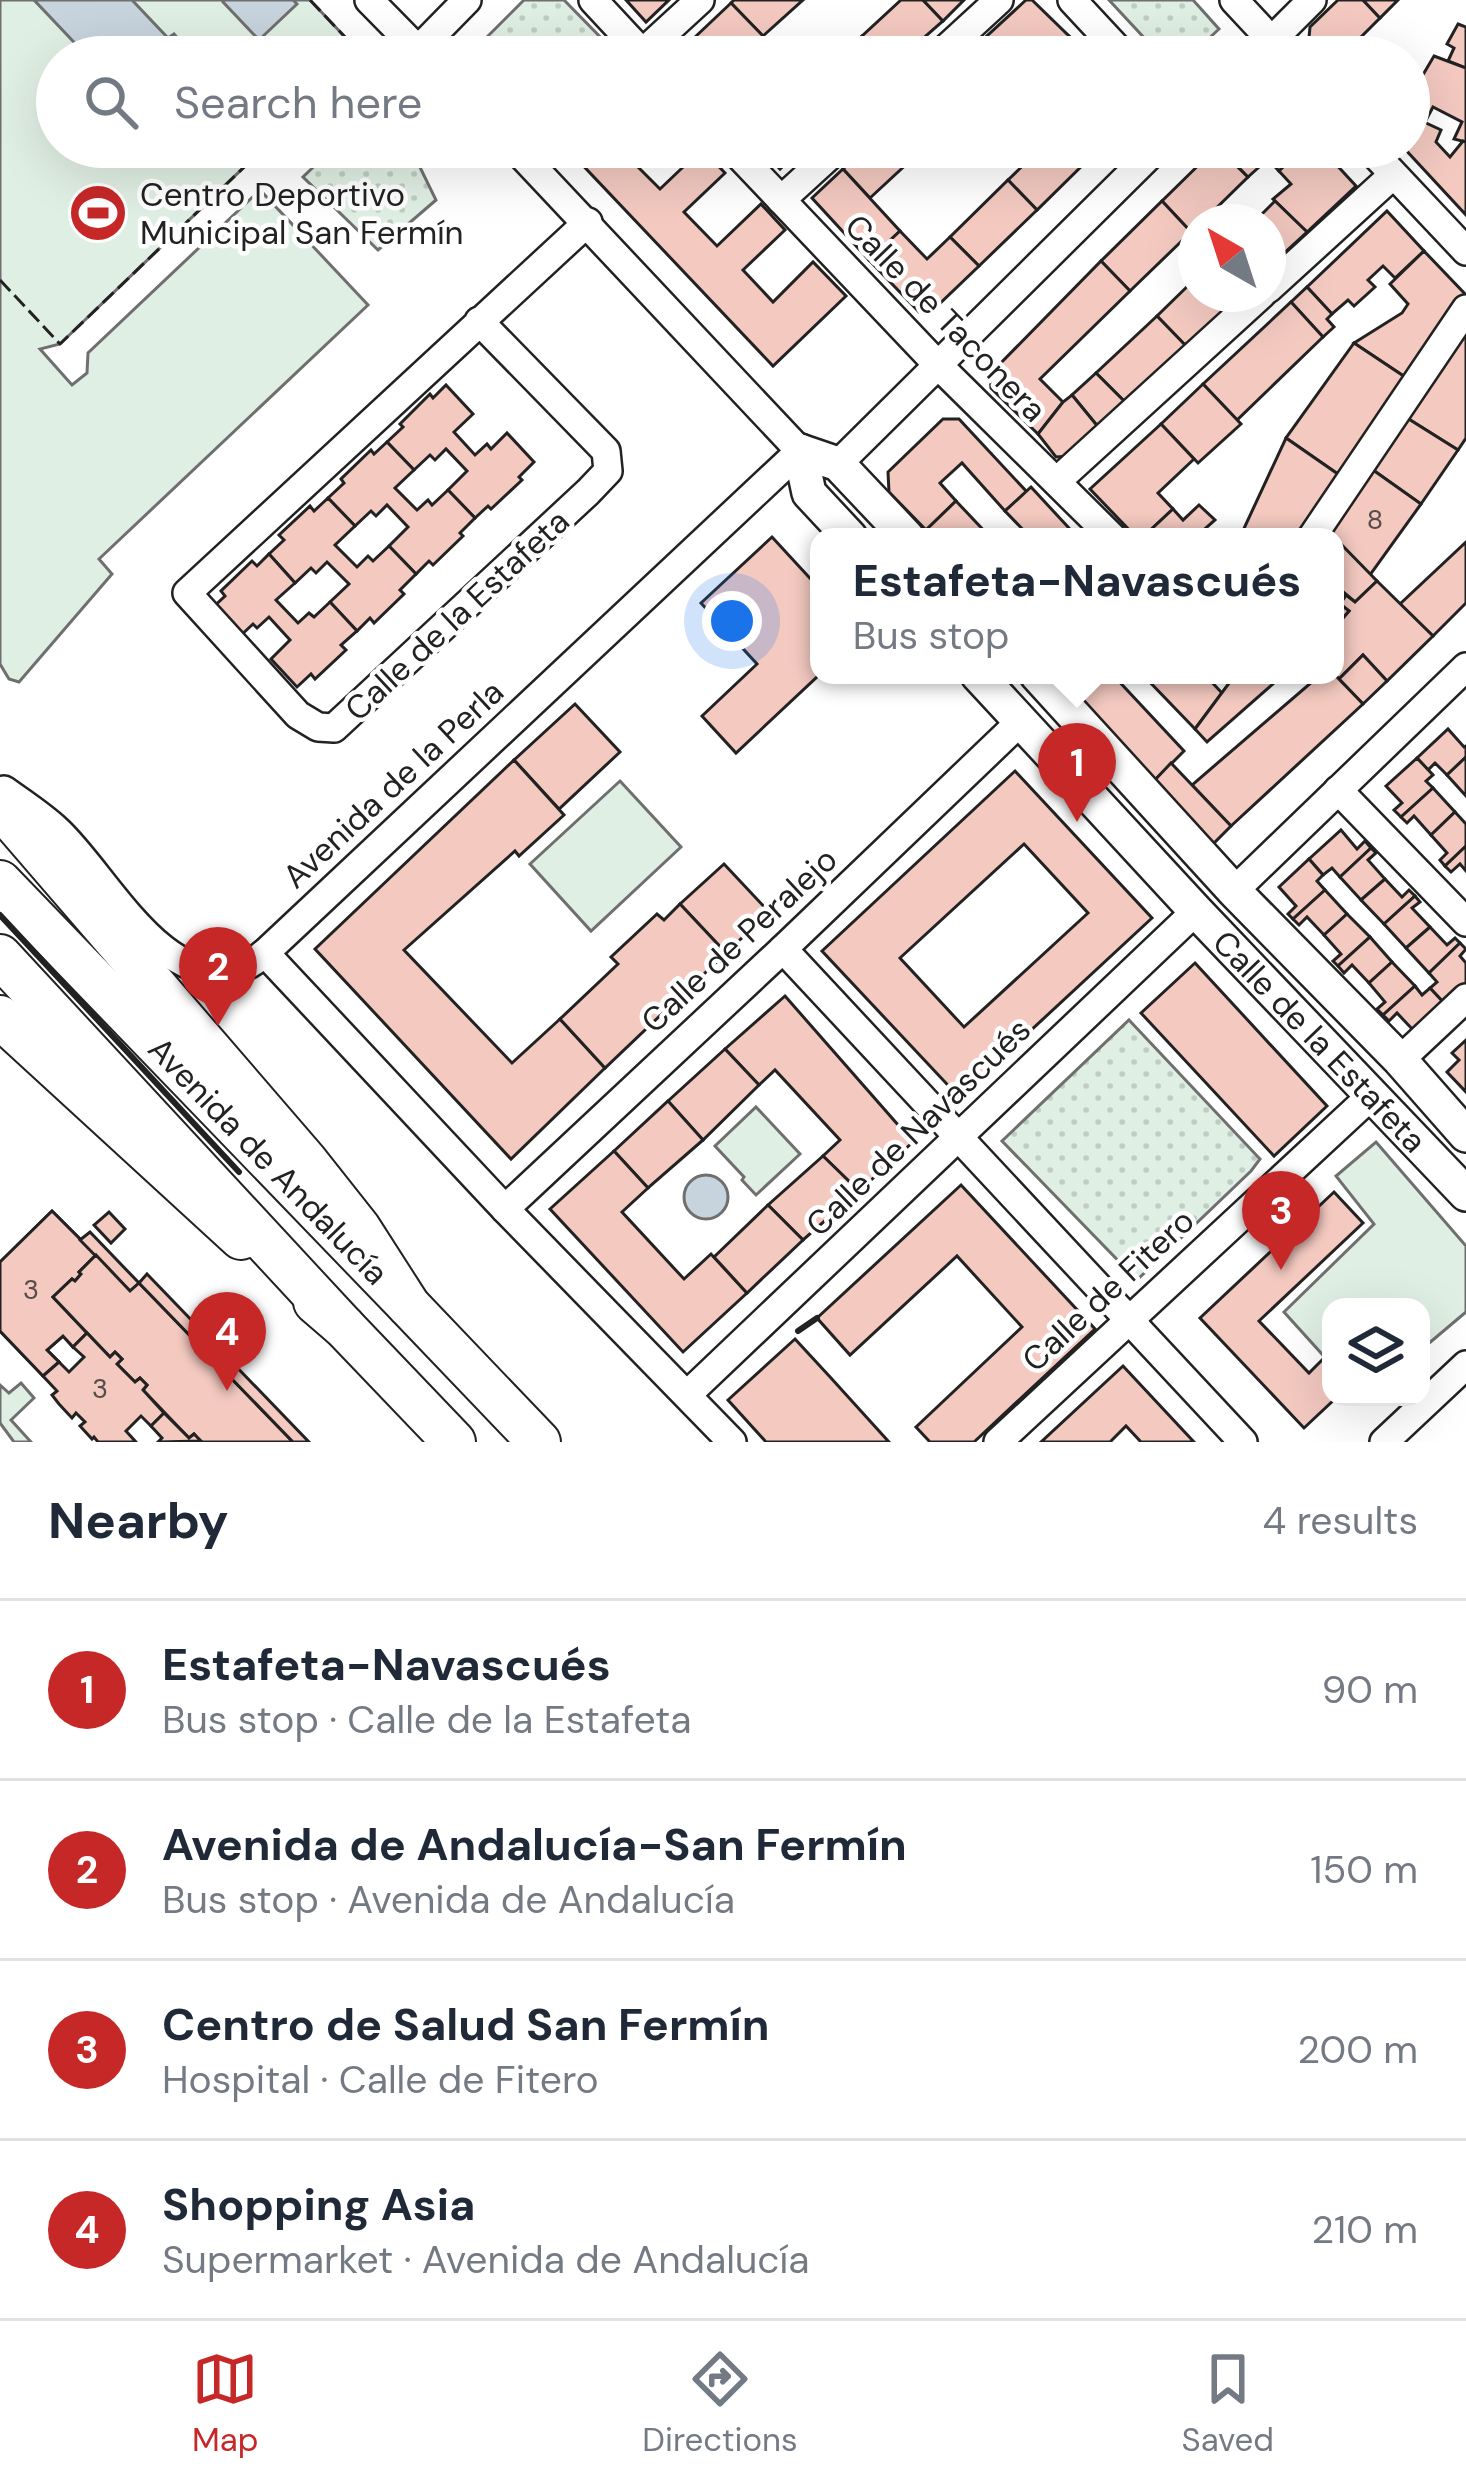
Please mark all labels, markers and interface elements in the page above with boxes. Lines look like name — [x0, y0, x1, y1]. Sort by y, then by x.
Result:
search box — [36, 36, 1430, 168]
icon: search — [78, 69, 144, 135]
text: Search here — [174, 73, 422, 132]
place label: Centro Deportivo Municipal San Fermín — [140, 173, 464, 254]
sports icon: Centro Deportivo Municipal San Fermín — [67, 182, 129, 244]
north arrow — [1178, 204, 1286, 312]
street label: Calle de Taconera — [836, 205, 1056, 431]
street label: Calle de la Estafeta — [336, 500, 578, 730]
house number: 8 — [1367, 502, 1383, 537]
popup — [810, 528, 1344, 684]
text: Estafeta-Navascués — [853, 551, 1301, 610]
your location — [702, 591, 762, 651]
text: Bus stop — [853, 610, 1010, 661]
street label: Avenida de la Perla — [274, 671, 512, 897]
pin: 1 — [1038, 723, 1116, 822]
street label: Calle de Peralejo — [632, 838, 846, 1042]
street label: Calle de la Estafeta — [1204, 921, 1436, 1161]
pin: 2 — [179, 927, 257, 1026]
street label: Calle de Navascués — [796, 1009, 1040, 1245]
street label: Avenida de Andalucía — [139, 1028, 398, 1294]
pin: 3 — [1242, 1171, 1320, 1270]
street label: Calle de Fitero — [1013, 1199, 1203, 1381]
house number: 3 — [23, 1272, 39, 1307]
pin: 4 — [188, 1292, 266, 1391]
map controls — [1322, 1298, 1430, 1406]
button: layers — [1322, 1298, 1430, 1406]
house number: 3 — [92, 1371, 108, 1406]
text: Nearby — [48, 1487, 229, 1554]
text: 4 results — [1263, 1495, 1418, 1546]
text: Estafeta-Navascués — [162, 1635, 611, 1694]
text: 1 — [80, 1664, 94, 1715]
text: 90 m — [1322, 1664, 1418, 1715]
text: Bus stop · Calle de la Estafeta — [162, 1694, 691, 1745]
text: Avenida de Andalucía-San Fermín — [162, 1815, 907, 1874]
text: 2 — [76, 1844, 98, 1895]
text: 150 m — [1310, 1844, 1418, 1895]
text: Bus stop · Avenida de Andalucía — [162, 1874, 735, 1925]
text: Centro de Salud San Fermín — [162, 1995, 769, 2054]
text: 3 — [75, 2024, 99, 2075]
text: 200 m — [1297, 2024, 1418, 2075]
text: Hospital · Calle de Fitero — [162, 2054, 599, 2105]
text: Shopping Asia — [162, 2175, 475, 2234]
text: 4 — [74, 2204, 100, 2255]
text: 210 m — [1312, 2204, 1418, 2255]
text: Supermarket · Avenida de Andalucía — [162, 2234, 809, 2285]
tab: Map — [192, 2346, 258, 2461]
tab: Directions — [642, 2346, 798, 2461]
tab: Saved — [1182, 2346, 1274, 2461]

